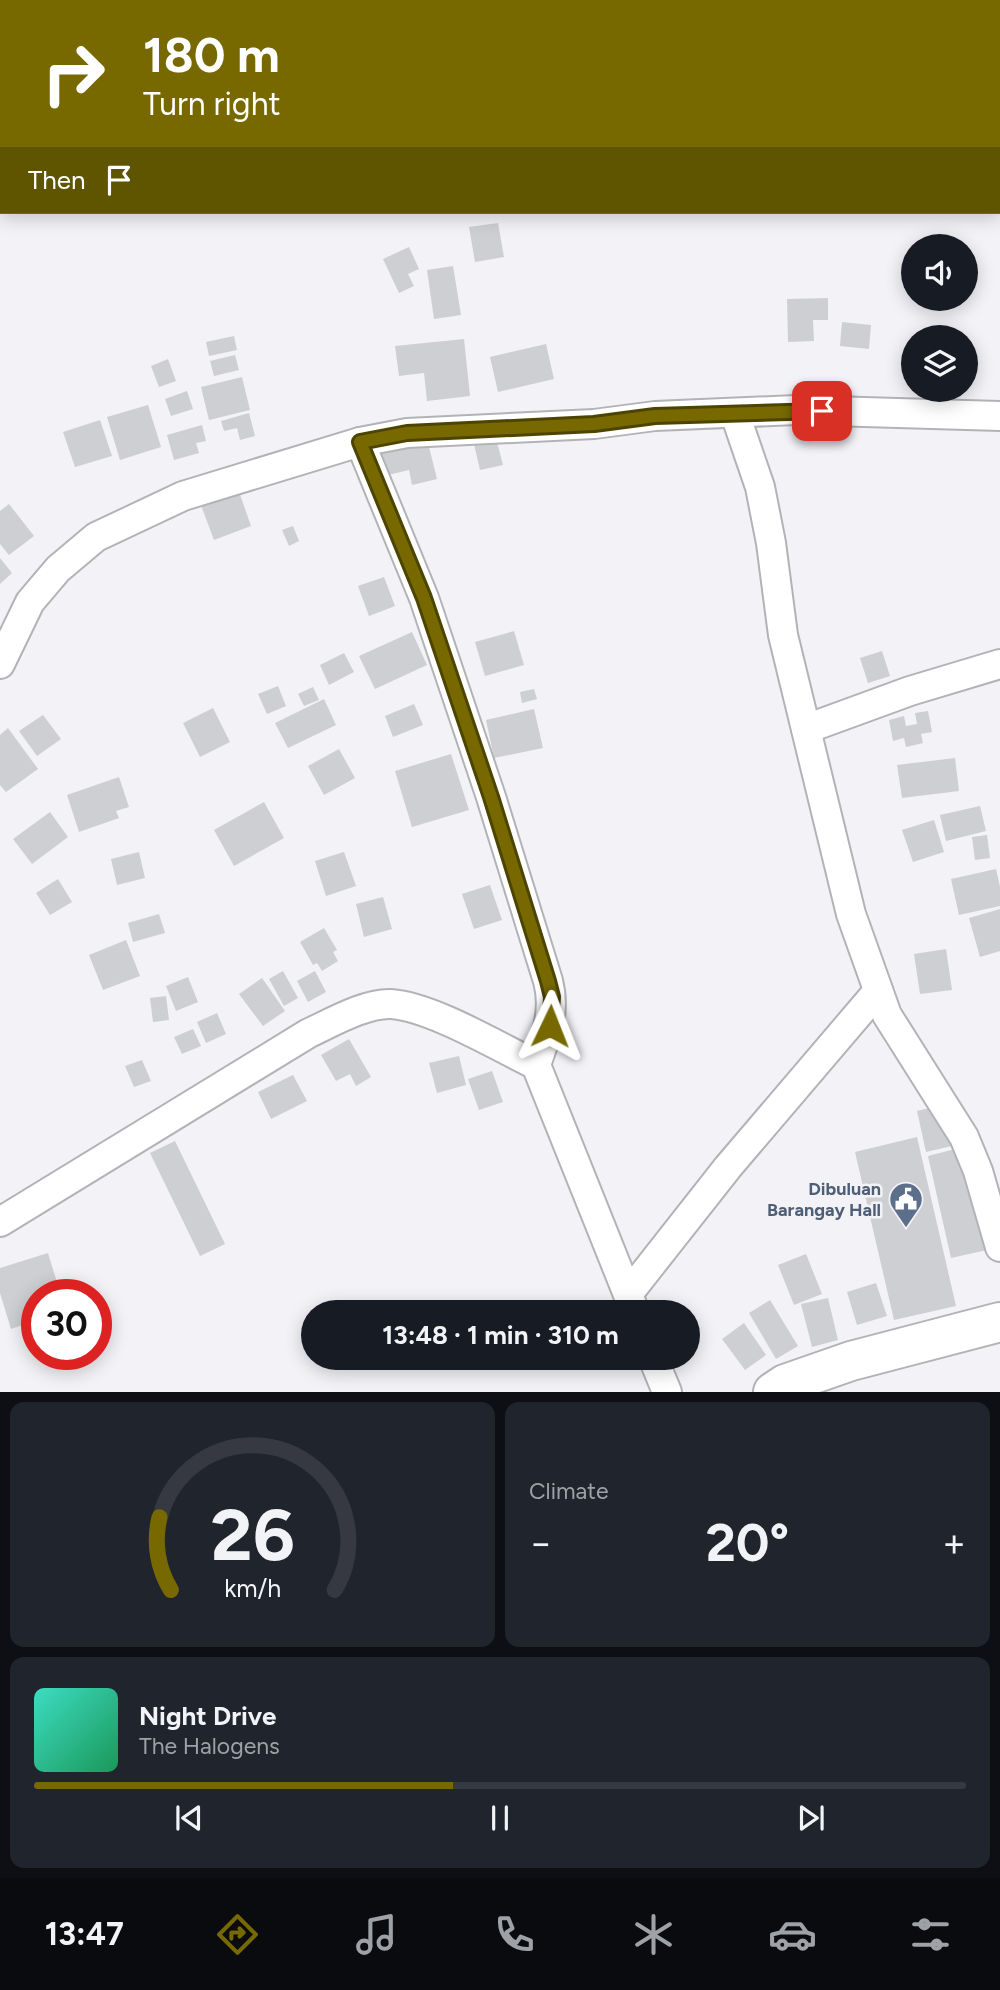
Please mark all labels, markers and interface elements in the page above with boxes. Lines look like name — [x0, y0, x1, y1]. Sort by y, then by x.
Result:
text: 180 m — [143, 25, 280, 84]
icon: right — [28, 28, 119, 119]
text: Turn right — [143, 85, 281, 123]
icon: arrive — [100, 161, 138, 199]
text: Then — [28, 164, 86, 196]
map controls — [901, 234, 978, 402]
button: sound — [901, 234, 978, 311]
button: layers — [901, 325, 978, 402]
pin — [792, 381, 852, 441]
icon: arrive — [803, 392, 841, 430]
position arrow — [513, 989, 587, 1063]
place label: Dibuluan Barangay Hall — [767, 1178, 881, 1221]
public building icon: Dibuluan Barangay Hall — [887, 1180, 925, 1229]
speed limit sign: 30 — [21, 1279, 112, 1370]
text: 13:48 · 1 min · 310 m — [382, 1319, 619, 1351]
text: Climate — [529, 1477, 608, 1505]
text: 26 — [210, 1492, 295, 1579]
text: 20° — [706, 1512, 789, 1574]
text: − — [529, 1520, 553, 1566]
text: + — [942, 1520, 966, 1566]
text: km/h — [224, 1573, 281, 1603]
text: Night Drive — [139, 1700, 276, 1732]
text: The Halogens — [139, 1732, 280, 1760]
icon: previous — [170, 1799, 208, 1837]
icon: pause — [481, 1799, 519, 1837]
icon: next — [792, 1799, 830, 1837]
icon: directions — [213, 1910, 262, 1959]
icon: music — [352, 1910, 401, 1959]
icon: phone — [490, 1910, 539, 1959]
icon: climate — [629, 1910, 678, 1959]
icon: car — [768, 1910, 817, 1959]
icon: filters — [906, 1910, 955, 1959]
text: 13:47 — [45, 1915, 124, 1953]

